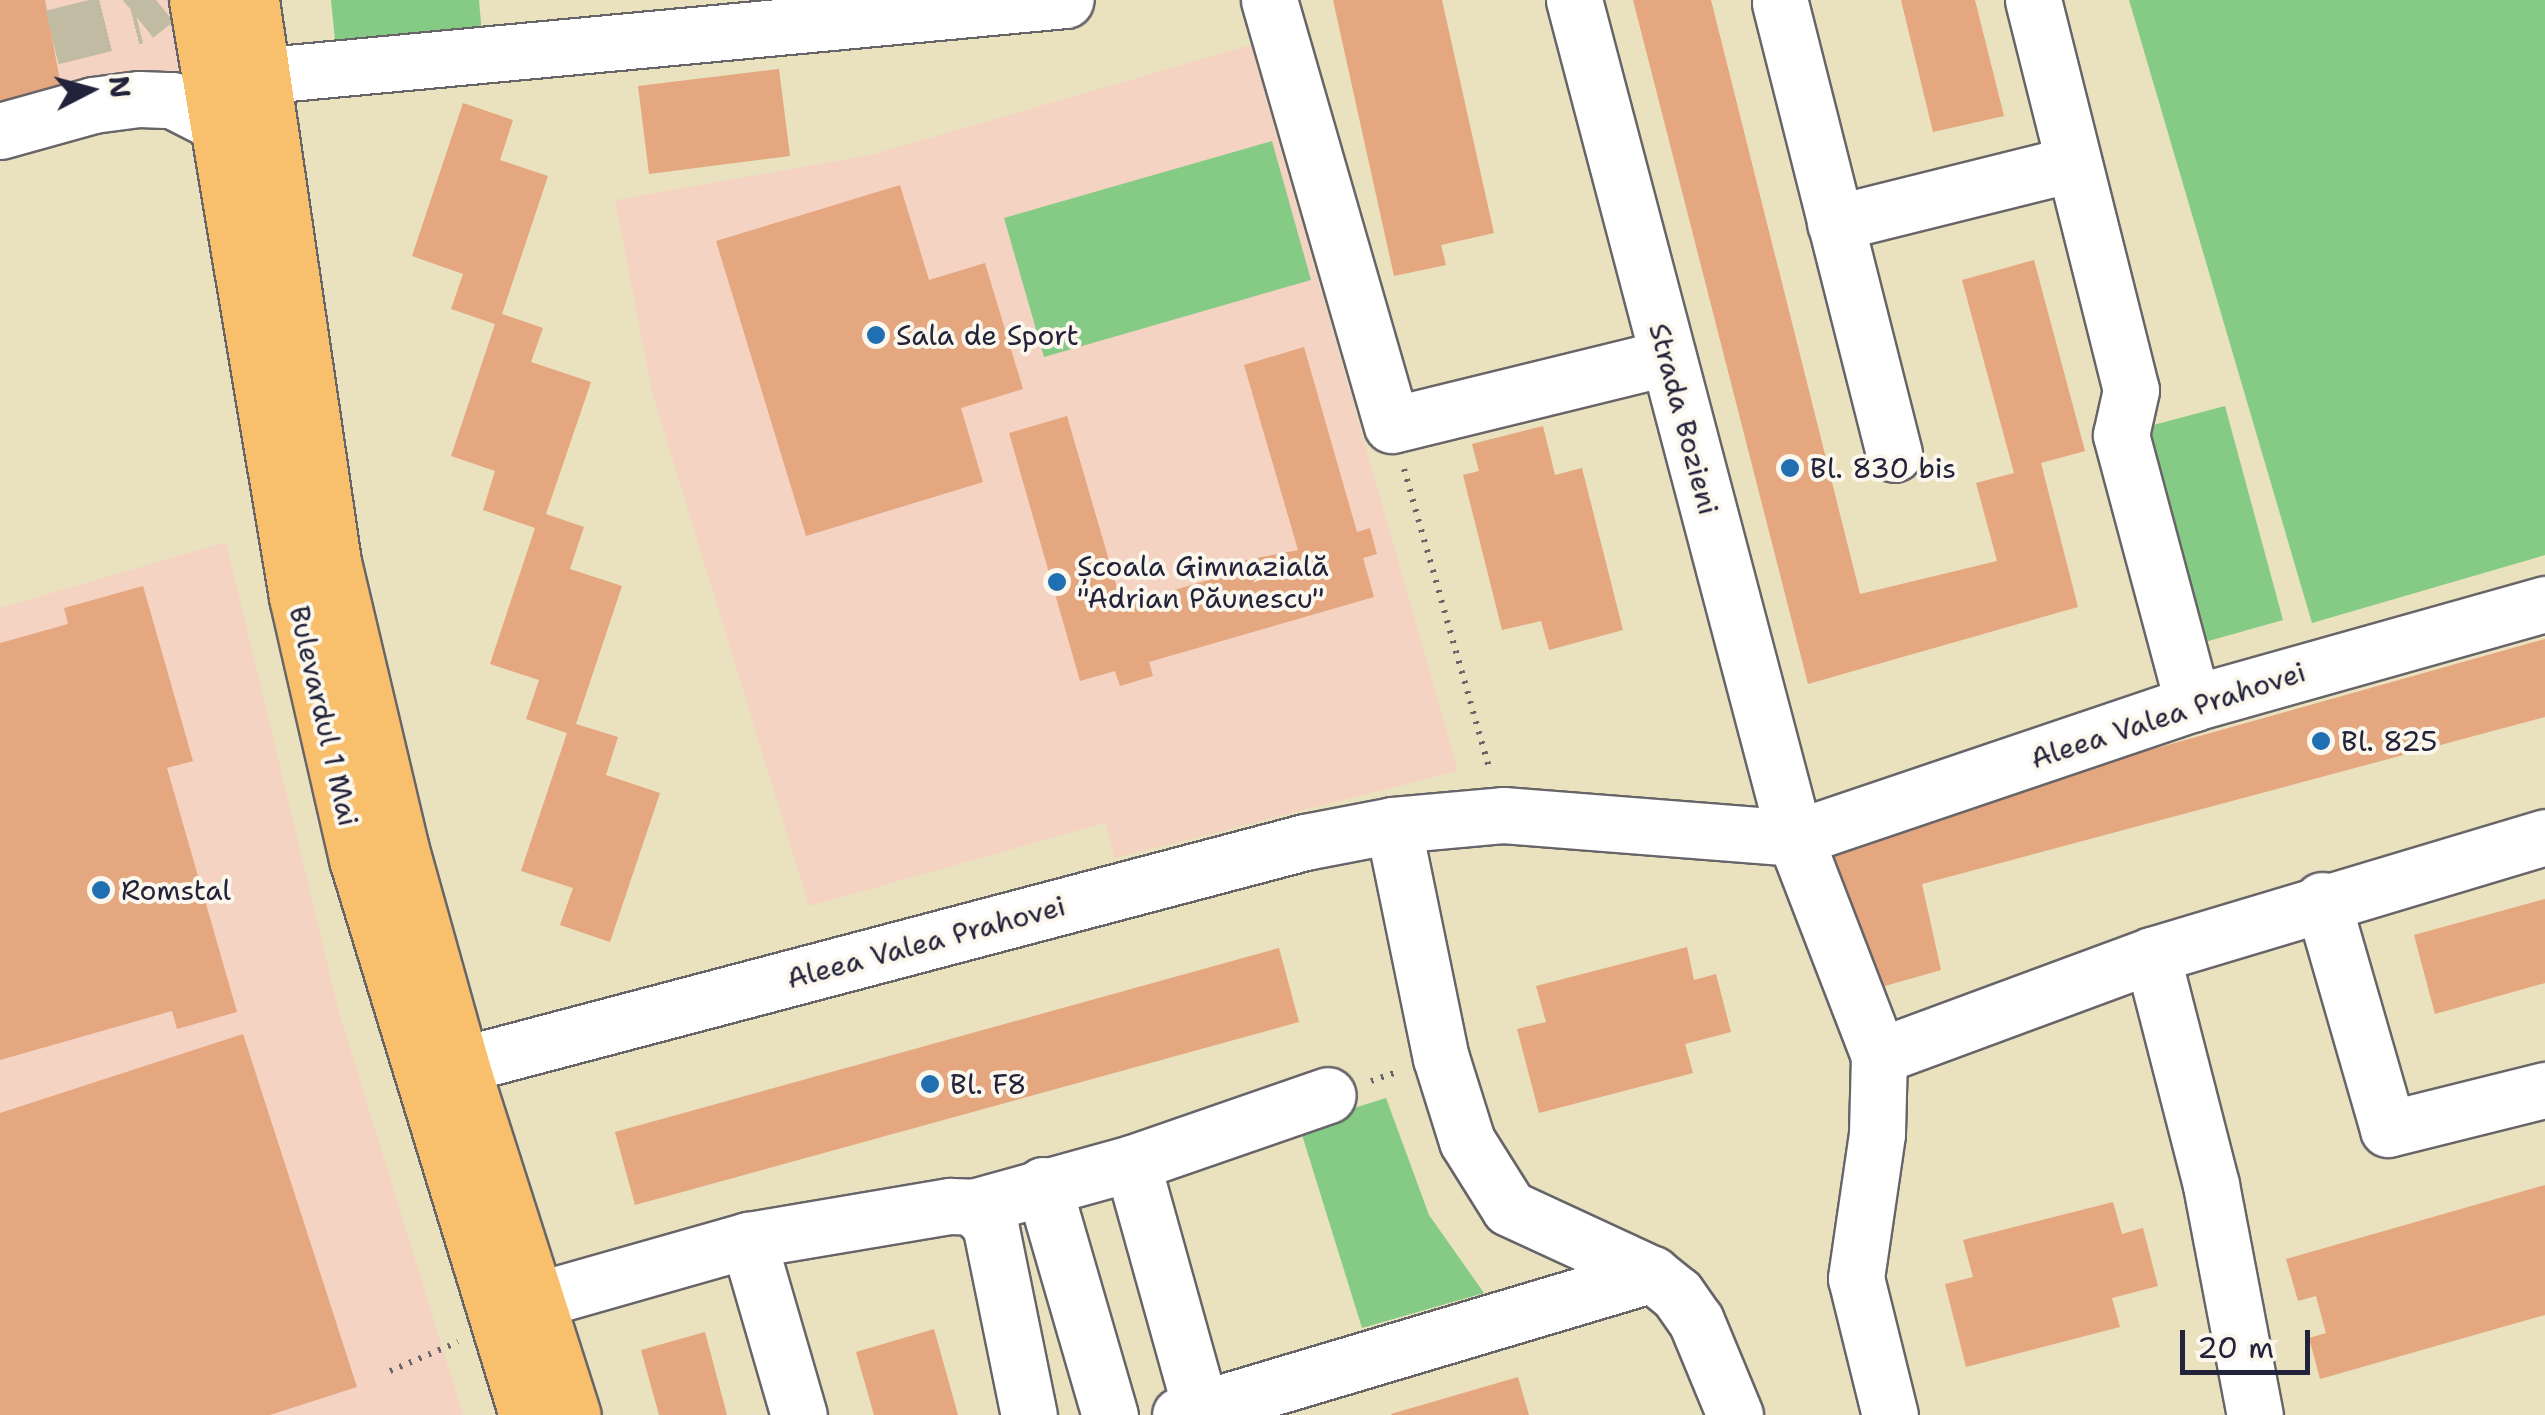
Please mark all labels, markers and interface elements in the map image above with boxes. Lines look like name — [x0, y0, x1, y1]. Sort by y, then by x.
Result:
north arrow — [40, 40, 140, 140]
text: N — [100, 74, 140, 100]
place label: Sala de Sport — [896, 318, 1079, 352]
street label: Strada Bozieni — [1642, 319, 1726, 519]
marker: Sala de Sport — [865, 324, 887, 346]
place label: Bl. 830 bis — [1810, 451, 1956, 485]
marker: Bl. 830 bis — [1779, 457, 1801, 479]
place label: Școala Gimnazială "Adrian Păunescu" — [1077, 549, 1329, 615]
marker: Școala Gimnazială "Adrian Păunescu" — [1046, 571, 1068, 593]
street label: Bulevardul 1 Mai — [282, 603, 366, 829]
street label: Aleea Valea Prahovei — [2026, 655, 2310, 775]
place label: Bl. 825 — [2341, 724, 2437, 758]
marker: Bl. 825 — [2310, 730, 2332, 752]
place label: Romstal — [121, 873, 231, 907]
marker: Romstal — [90, 879, 112, 901]
street label: Aleea Valea Prahovei — [783, 889, 1069, 995]
place label: Bl. F8 — [950, 1067, 1027, 1101]
marker: Bl. F8 — [919, 1073, 941, 1095]
scale bar — [2185, 1310, 2315, 1372]
text: 20 m — [2197, 1327, 2274, 1368]

